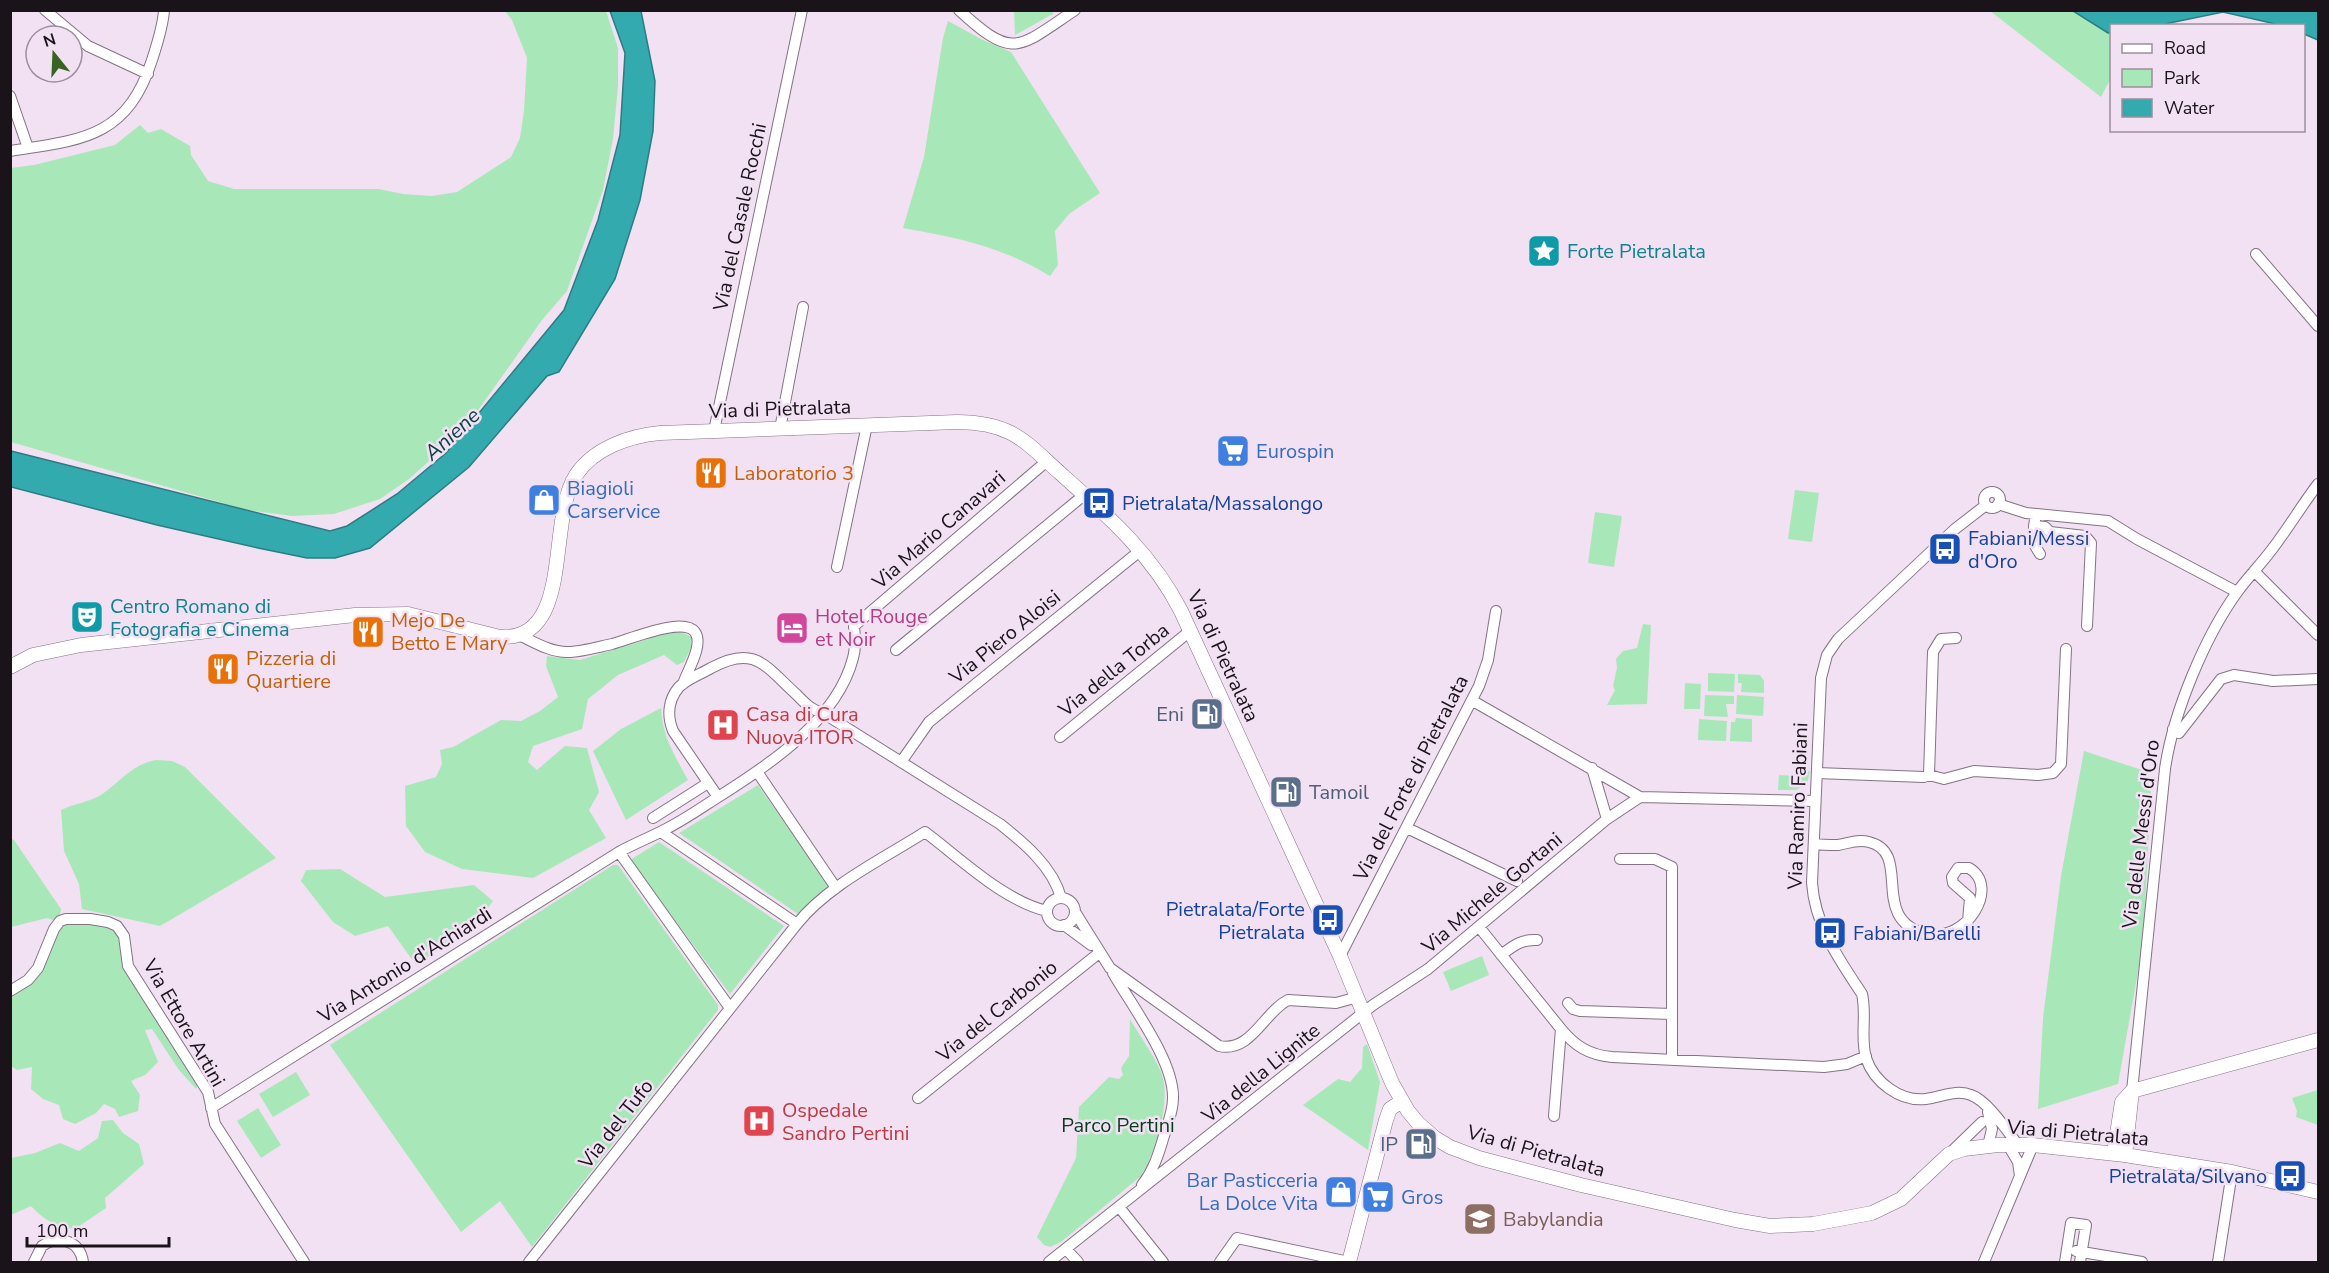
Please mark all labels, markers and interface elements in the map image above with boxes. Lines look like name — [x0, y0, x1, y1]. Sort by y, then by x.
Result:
north arrow — [24, 24, 84, 84]
legend — [2110, 24, 2305, 132]
text: N — [41, 28, 59, 53]
text: Road — [2164, 36, 2206, 60]
text: Park — [2164, 66, 2201, 90]
text: Water — [2164, 96, 2215, 120]
street label: Via del Casale Rocchi — [707, 120, 773, 315]
place icon: Forte Pietralata — [1526, 233, 1562, 269]
place label: Forte Pietralata — [1567, 238, 1706, 265]
street label: Via di Pietralata — [707, 393, 852, 425]
water label: Aniene — [417, 401, 486, 467]
supermarket icon: Eurospin — [1215, 433, 1251, 469]
place label: Eurospin — [1256, 438, 1334, 465]
restaurant icon: Laboratorio 3 — [693, 455, 729, 491]
place label: Laboratorio 3 — [734, 460, 854, 487]
street label: Via Mario Canavari — [866, 465, 1011, 596]
place label: Biagioli Carservice — [567, 475, 660, 525]
shop icon: Biagioli Carservice — [526, 482, 562, 518]
bus stop icon: Pietralata/Massalongo — [1081, 485, 1117, 521]
place label: Pietralata/Massalongo — [1122, 490, 1323, 517]
place label: Fabiani/Messi d'Oro — [1968, 525, 2089, 575]
bus stop icon: Fabiani/Messi d'Oro — [1927, 531, 1963, 567]
street label: Via Piero Aloisi — [943, 584, 1066, 691]
street label: Via di Pietralata — [1180, 585, 1265, 726]
place label: Centro Romano di Fotografia e Cinema — [110, 593, 290, 643]
theatre icon: Centro Romano di Fotografia e Cinema — [69, 599, 105, 635]
place label: Hotel Rouge et Noir — [815, 603, 928, 653]
place label: Mejo De Betto E Mary — [391, 607, 508, 657]
hotel icon: Hotel Rouge et Noir — [774, 610, 810, 646]
restaurant icon: Mejo De Betto E Mary — [350, 614, 386, 650]
street label: Via della Torba — [1052, 617, 1175, 724]
place label: Pizzeria di Quartiere — [246, 645, 336, 695]
restaurant icon: Pizzeria di Quartiere — [205, 651, 241, 687]
street label: Via del Forte di Pietralata — [1347, 670, 1475, 886]
fuel station icon: Eni — [1189, 696, 1225, 732]
place label: Casa di Cura Nuova ITOR — [746, 701, 859, 751]
place label: Eni — [1156, 701, 1184, 728]
hospital icon: Casa di Cura Nuova ITOR — [705, 707, 741, 743]
street label: Via Ramiro Fabiani — [1782, 722, 1814, 891]
street label: Via delle Messi d'Oro — [2116, 738, 2166, 931]
fuel station icon: Tamoil — [1268, 774, 1304, 810]
place label: Tamoil — [1309, 779, 1369, 806]
street label: Via Michele Gortani — [1415, 826, 1568, 960]
place label: Pietralata/Forte Pietralata — [1166, 896, 1305, 946]
street label: Via Antonio d'Achiardi — [312, 901, 497, 1030]
bus stop icon: Pietralata/Forte Pietralata — [1310, 902, 1346, 938]
bus stop icon: Fabiani/Barelli — [1812, 915, 1848, 951]
place label: Fabiani/Barelli — [1853, 920, 1981, 947]
street label: Via Ettore Artini — [136, 953, 231, 1092]
street label: Via del Carbonio — [930, 954, 1063, 1069]
street label: Via della Lignite — [1195, 1017, 1326, 1130]
street label: Via del Tufo — [572, 1074, 660, 1175]
place label: Ospedale Sandro Pertini — [782, 1097, 909, 1147]
hospital icon: Ospedale Sandro Pertini — [741, 1103, 777, 1139]
park label: Parco Pertini — [1061, 1112, 1175, 1139]
street label: Via di Pietralata — [2005, 1113, 2150, 1153]
street label: Via di Pietralata — [1463, 1118, 1608, 1184]
fuel station icon: IP — [1403, 1126, 1439, 1162]
place label: IP — [1380, 1131, 1398, 1158]
bus stop icon: Pietralata/Silvano — [2272, 1158, 2308, 1194]
place label: Pietralata/Silvano — [2109, 1163, 2267, 1190]
place label: Bar Pasticceria La Dolce Vita — [1186, 1167, 1318, 1217]
shop icon: Bar Pasticceria La Dolce Vita — [1323, 1174, 1359, 1210]
supermarket icon: Gros — [1360, 1179, 1396, 1215]
place label: Gros — [1401, 1184, 1443, 1211]
school or university icon: Babylandia — [1462, 1201, 1498, 1237]
place label: Babylandia — [1503, 1206, 1604, 1233]
scale bar — [27, 1210, 170, 1248]
text: 100 m — [36, 1219, 88, 1243]

